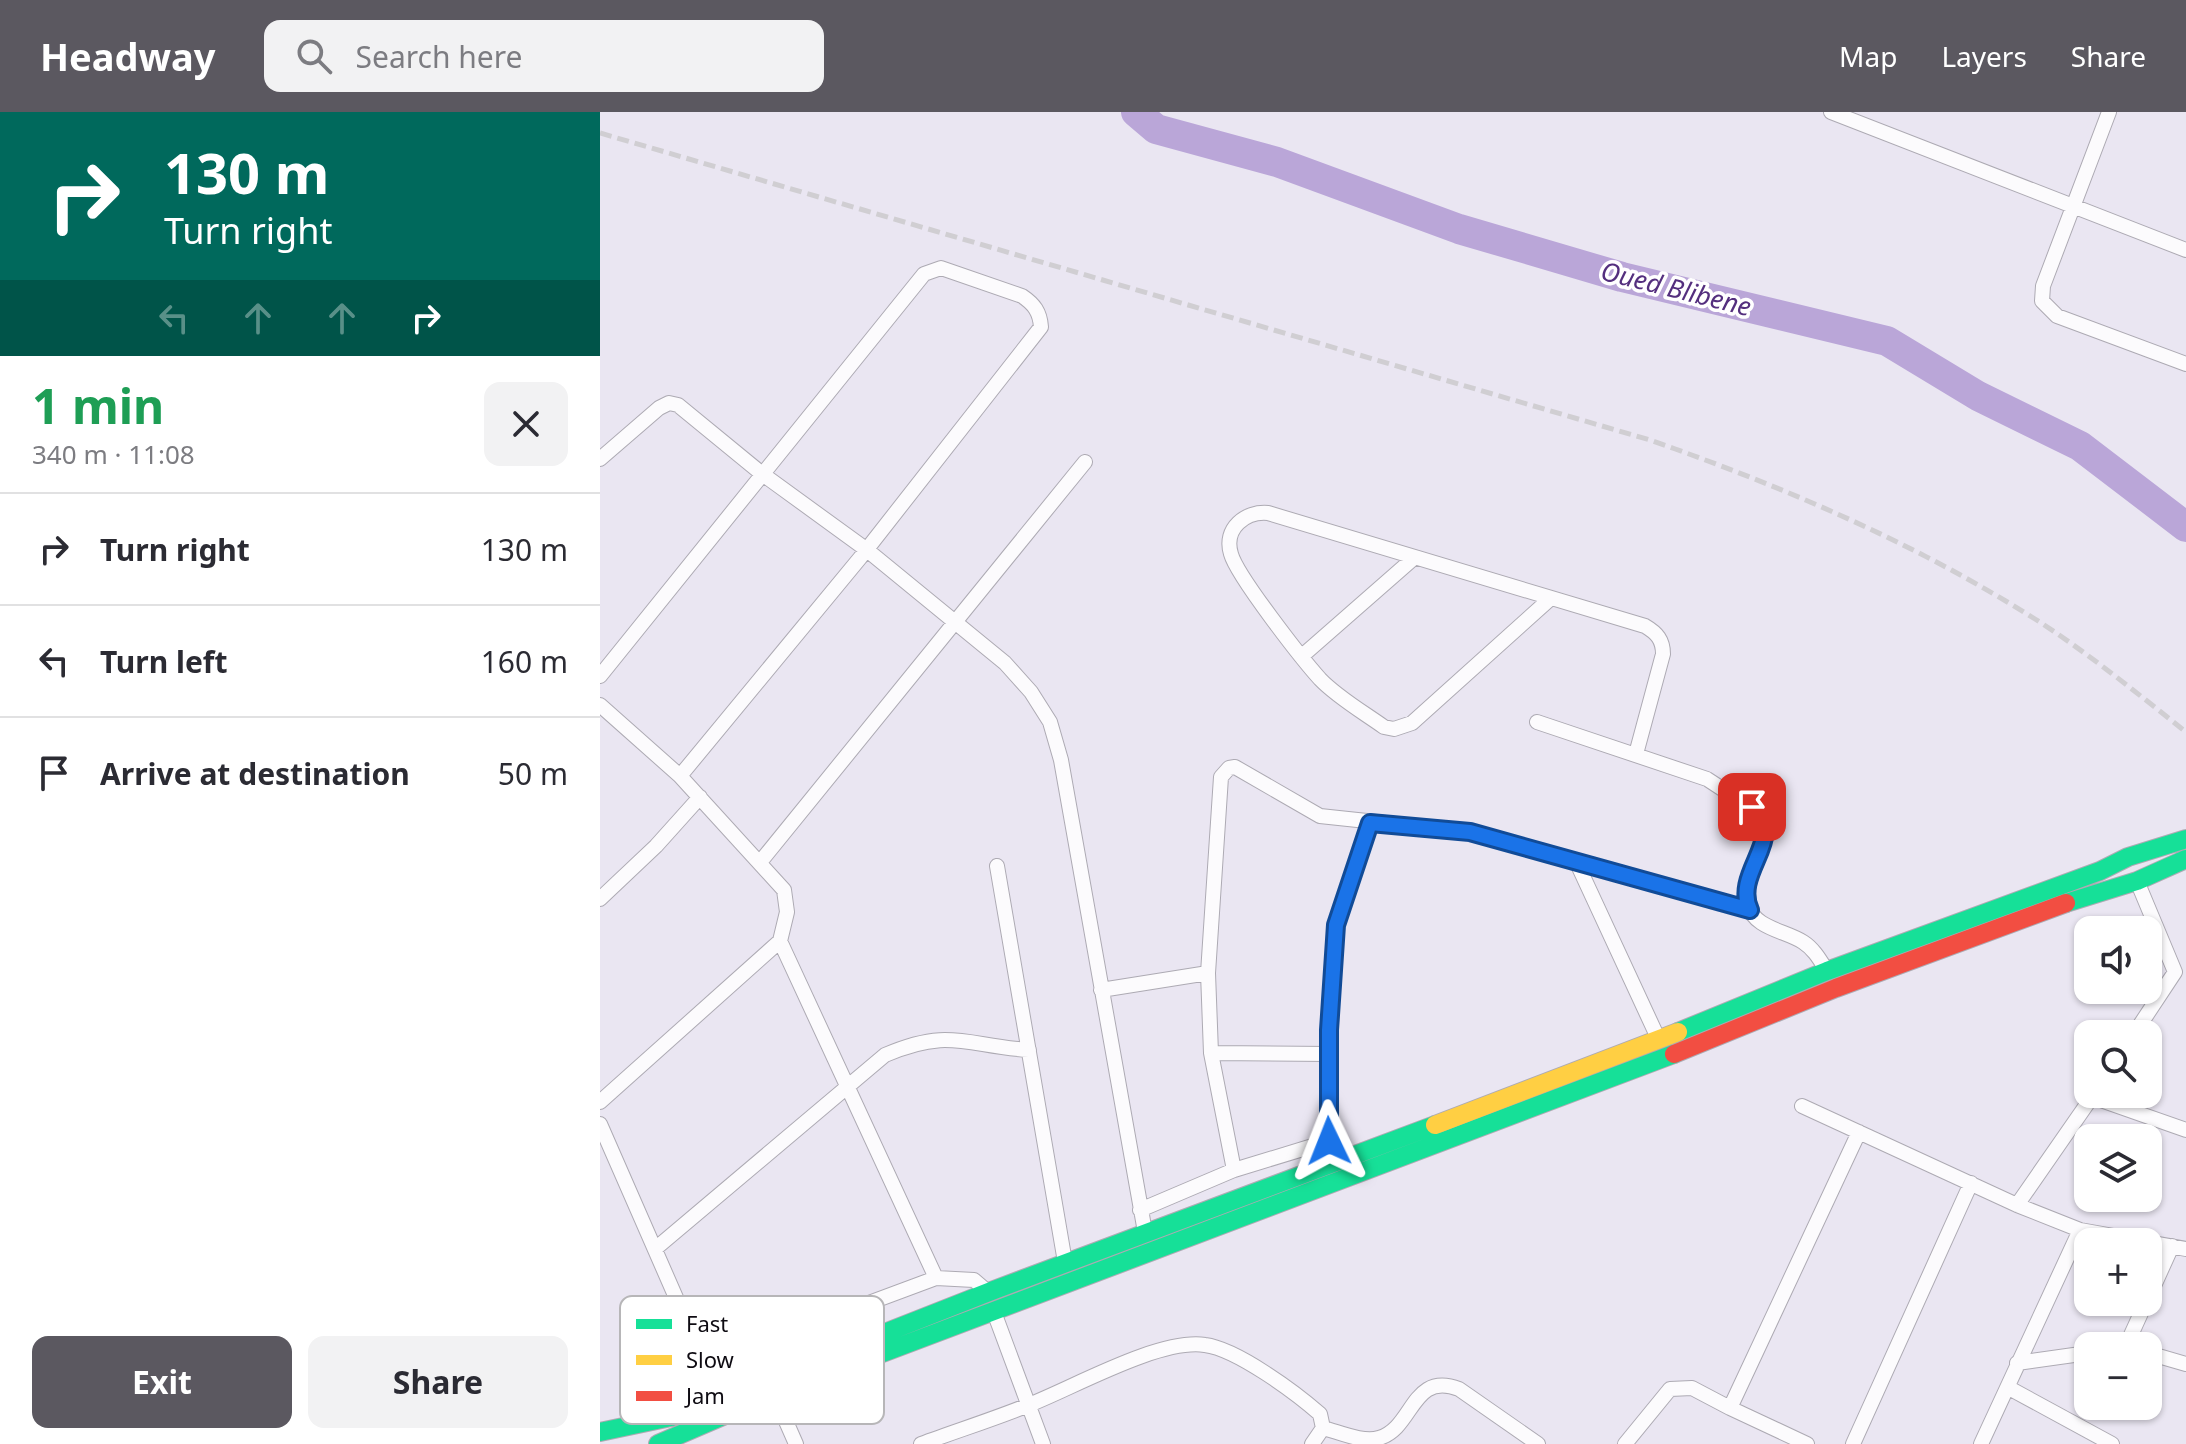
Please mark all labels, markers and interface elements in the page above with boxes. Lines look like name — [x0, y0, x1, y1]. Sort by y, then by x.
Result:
search box — [264, 20, 824, 92]
text: Headway — [40, 30, 216, 82]
icon: search — [292, 34, 336, 78]
text: Search here — [356, 36, 522, 77]
text: Map — [1839, 37, 1897, 75]
text: Layers — [1941, 37, 2027, 75]
text: Share — [2071, 37, 2146, 75]
text: 130 m — [164, 134, 329, 210]
icon: right — [32, 144, 136, 248]
text: Turn right — [164, 206, 332, 255]
water label: Oued Blibene — [1597, 252, 1755, 324]
icon: left — [152, 296, 196, 340]
icon: ahead — [236, 296, 280, 340]
icon: ahead — [320, 296, 364, 340]
icon: right — [404, 296, 448, 340]
text: 1 min — [32, 373, 164, 438]
button: close — [484, 382, 568, 466]
text: 340 m · 11:08 — [32, 436, 195, 472]
icon: right — [32, 527, 76, 571]
text: Turn right — [100, 529, 250, 570]
text: 130 m — [481, 529, 568, 570]
icon: left — [32, 639, 76, 683]
text: Turn left — [100, 641, 228, 682]
text: 160 m — [481, 641, 568, 682]
icon: arrive — [32, 751, 76, 795]
text: Arrive at destination — [100, 753, 410, 794]
text: 50 m — [498, 753, 568, 794]
pin — [1718, 773, 1786, 841]
icon: arrive — [1730, 785, 1774, 829]
map controls — [2074, 916, 2162, 1420]
button: sound — [2074, 916, 2162, 1004]
button: search — [2074, 1020, 2162, 1108]
position arrow — [1287, 1099, 1371, 1183]
button: layers — [2074, 1124, 2162, 1212]
button: + — [2074, 1228, 2162, 1316]
legend — [620, 1296, 884, 1424]
text: Fast — [686, 1308, 728, 1338]
button: − — [2074, 1332, 2162, 1420]
button: Exit — [32, 1336, 292, 1428]
button: Share — [308, 1336, 568, 1428]
text: Slow — [686, 1344, 735, 1374]
text: Jam — [684, 1380, 725, 1410]

